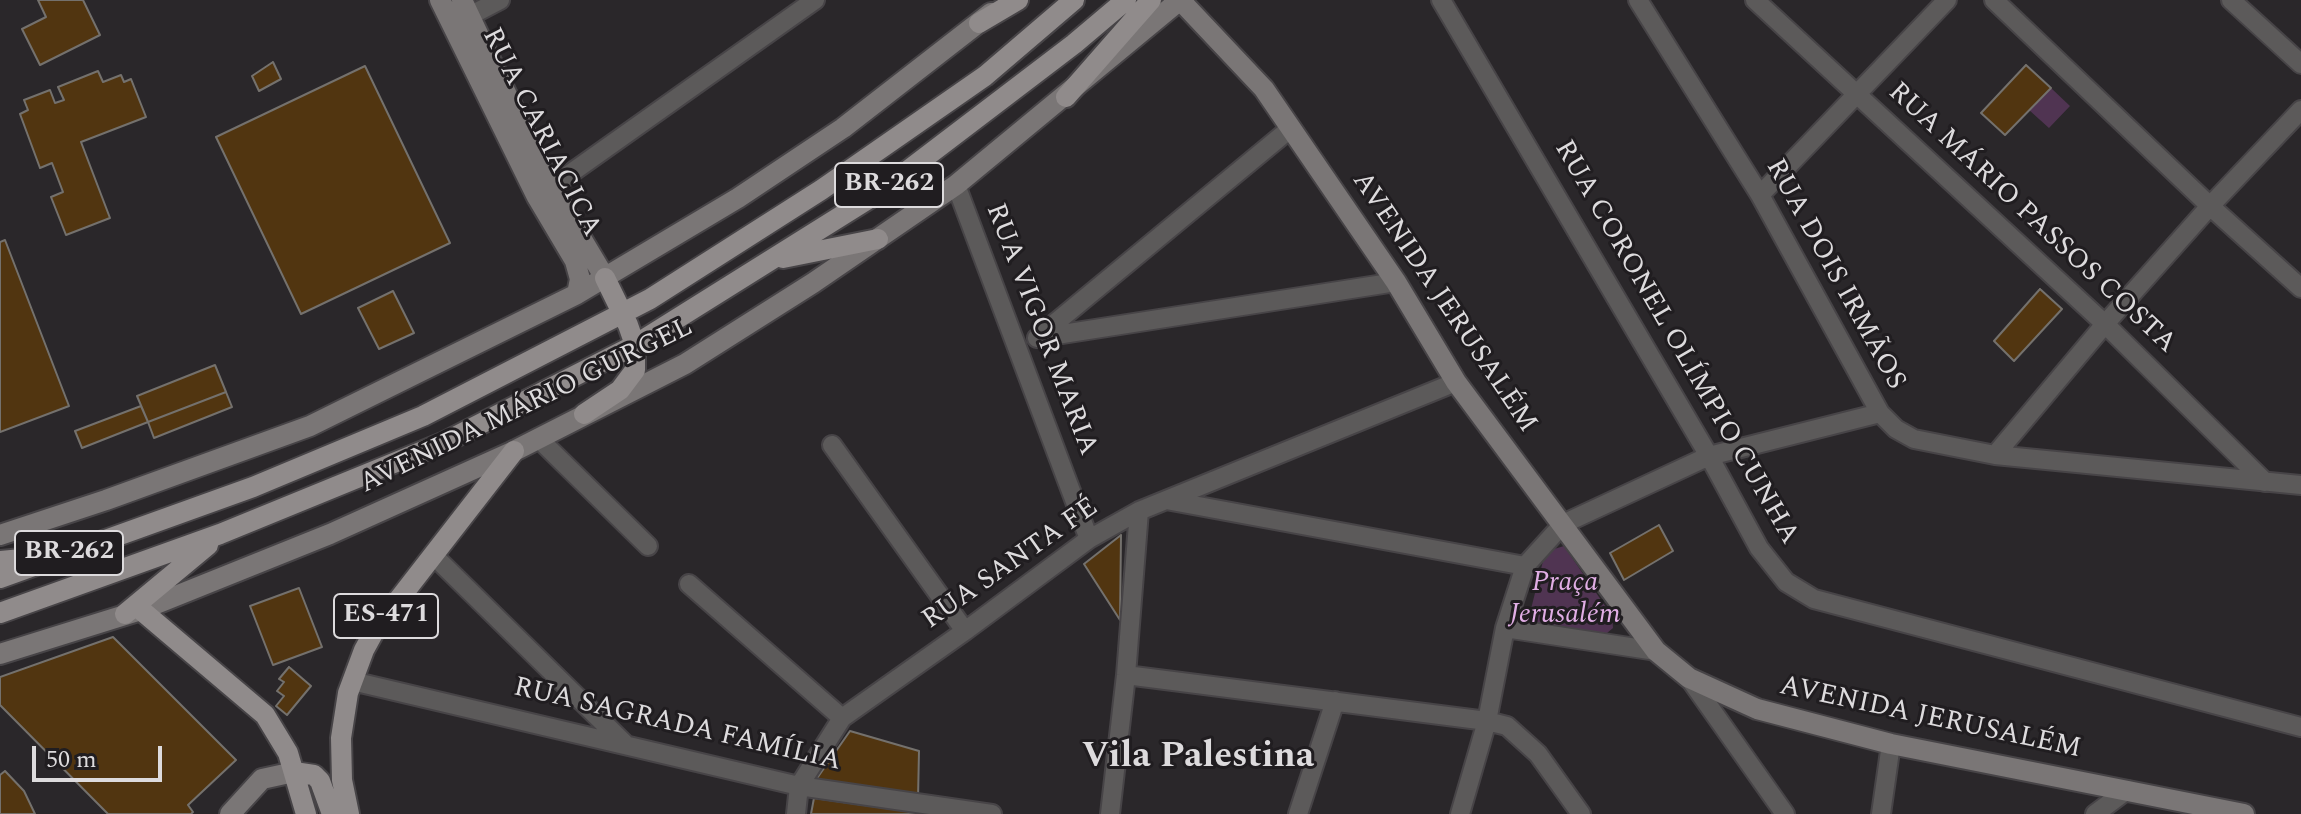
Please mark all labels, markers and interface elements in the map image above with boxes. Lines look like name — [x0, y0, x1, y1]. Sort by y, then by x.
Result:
street label: RUA CARIACICA — [473, 23, 607, 243]
street label: RUA MÁRIO PASSOS COSTA — [1880, 76, 2182, 362]
street label: RUA CORONEL OLÍMPIO CUNHA — [1545, 135, 1805, 551]
street label: RUA DOIS IRMÃOS — [1757, 154, 1911, 396]
road number: BR-262 — [835, 163, 943, 207]
street label: AVENIDA JERUSALÉM — [1343, 166, 1543, 440]
street label: RUA VIGOR MARIA — [976, 199, 1104, 461]
street label: AVENIDA MÁRIO GURGEL — [355, 312, 699, 502]
street label: RUA SANTA FÉ — [917, 492, 1105, 638]
road number: BR-262 — [15, 531, 123, 575]
park label: Praça Jerusalém — [1509, 568, 1621, 634]
road number: ES-471 — [334, 594, 438, 638]
street label: AVENIDA JERUSALÉM — [1776, 671, 2084, 767]
street label: RUA SAGRADA FAMÍLIA — [510, 672, 844, 780]
scale bar — [36, 730, 166, 780]
district label: Vila Palestina — [1082, 737, 1314, 781]
text: 50 m — [46, 742, 97, 778]

